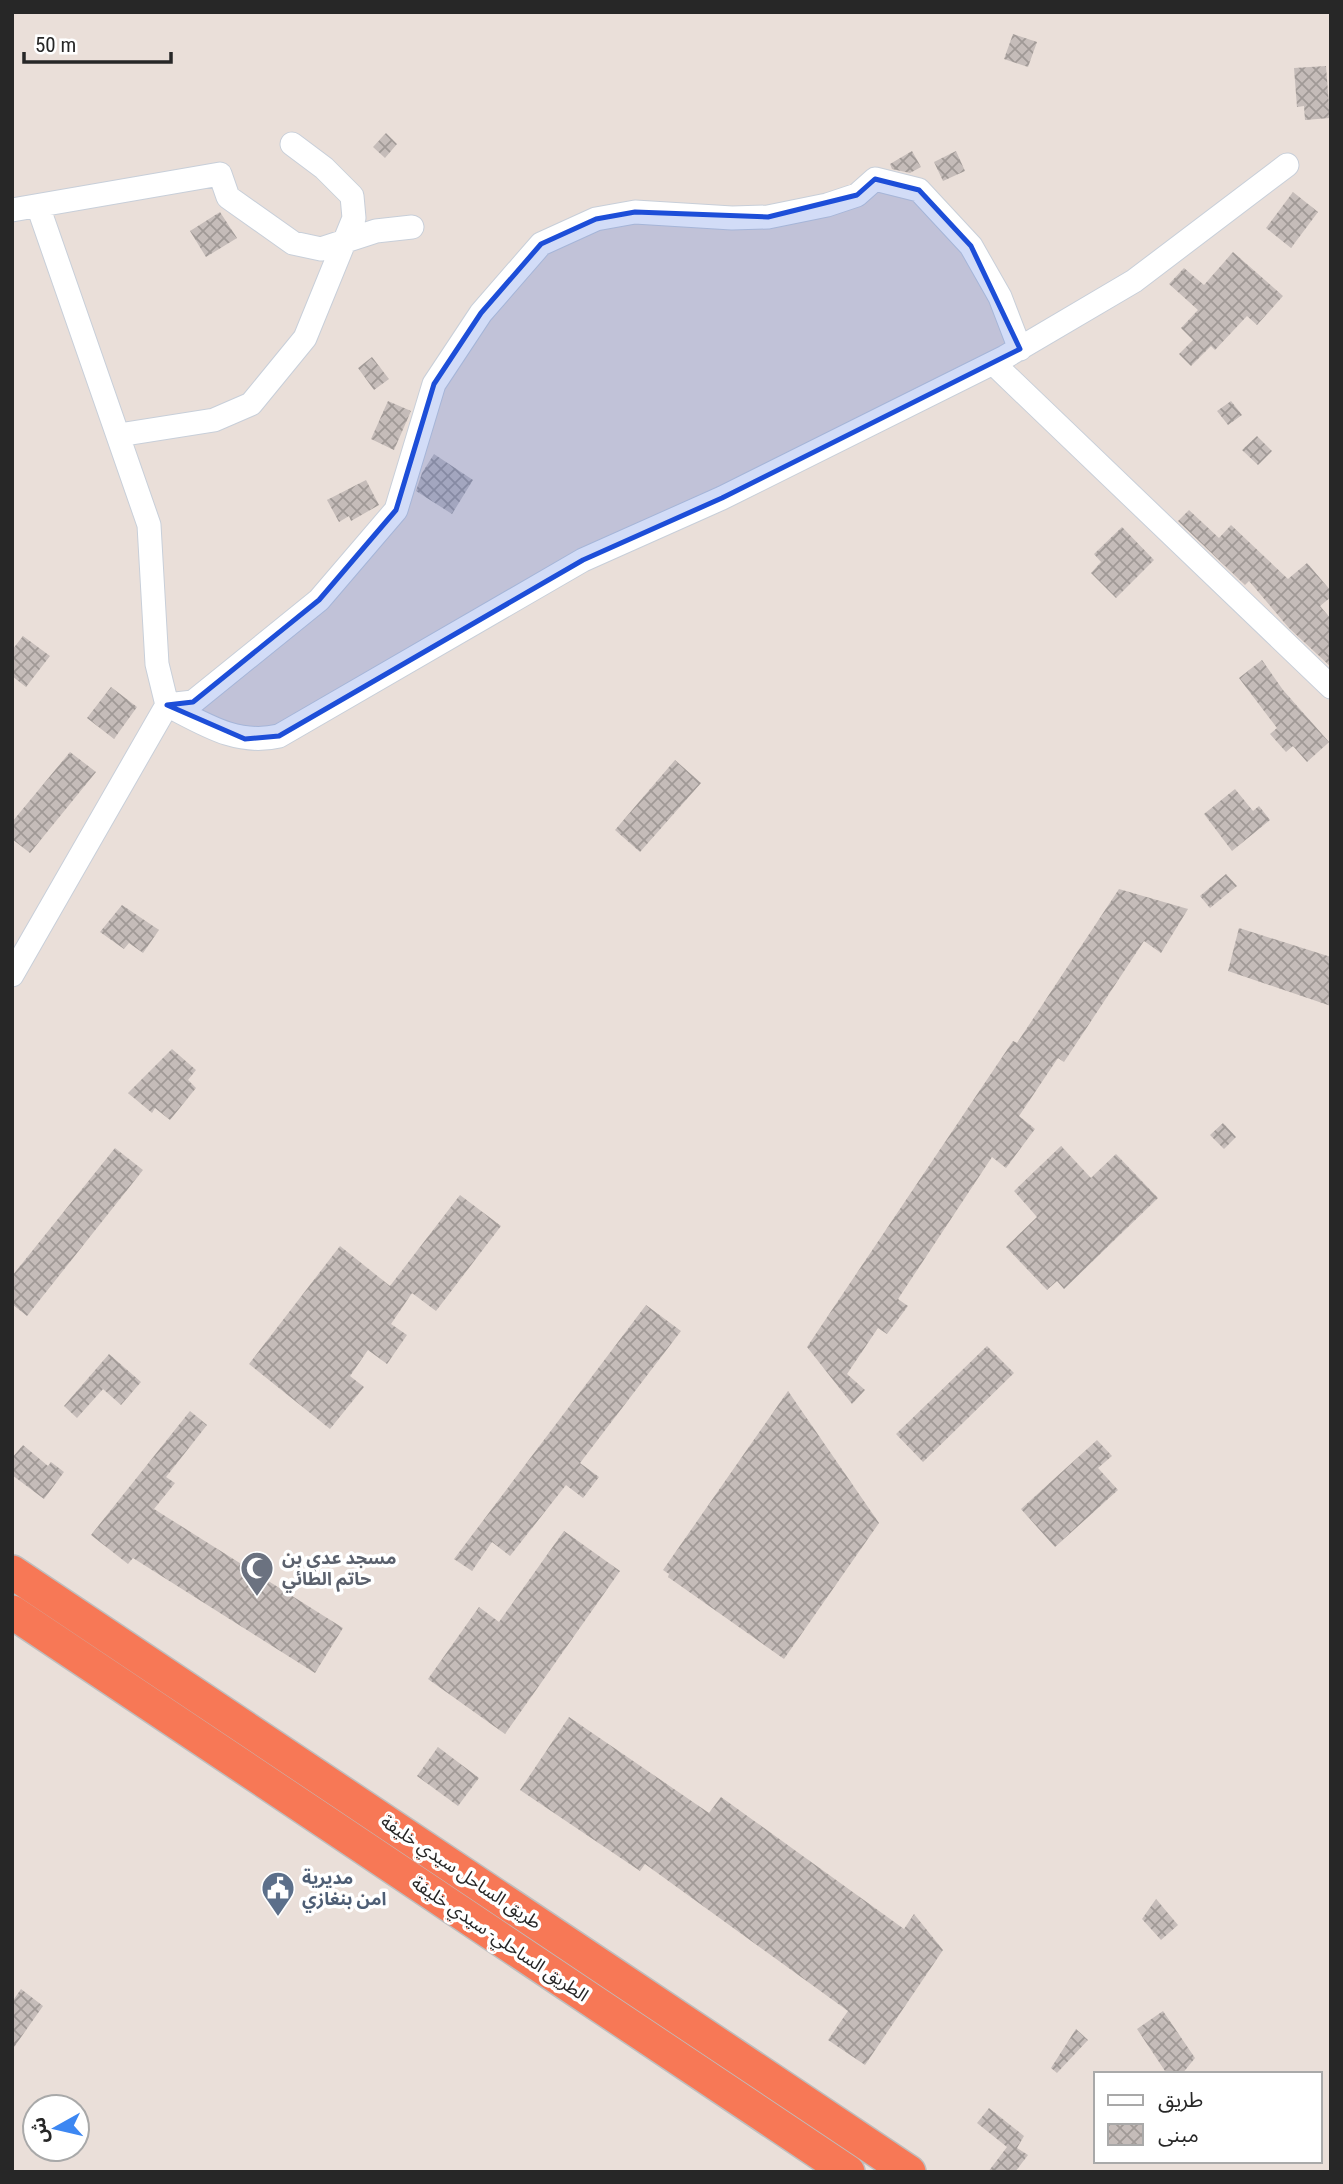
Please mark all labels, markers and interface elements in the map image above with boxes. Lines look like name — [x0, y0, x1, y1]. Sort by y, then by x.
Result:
scale bar — [24, 21, 172, 65]
text: 50 m — [35, 33, 76, 57]
place label: مسجد عدي بن حاتم الطائي — [282, 1547, 396, 1593]
mosque icon: مسجد عدي بن حاتم الطائي — [238, 1549, 276, 1598]
street label: طريق الساحل سيدي خليفة — [375, 1810, 545, 1936]
place label: مديرية امن بنغازي — [302, 1867, 386, 1913]
public building icon: مديرية امن بنغازي — [259, 1869, 297, 1918]
street label: الطريق الساحلي- سيدي خليفة — [406, 1872, 593, 2008]
legend — [1094, 2072, 1322, 2163]
text: طريق — [1158, 2088, 1203, 2113]
north arrow — [21, 2093, 91, 2163]
text: ش — [26, 2116, 53, 2145]
text: مبنى — [1158, 2123, 1199, 2147]

